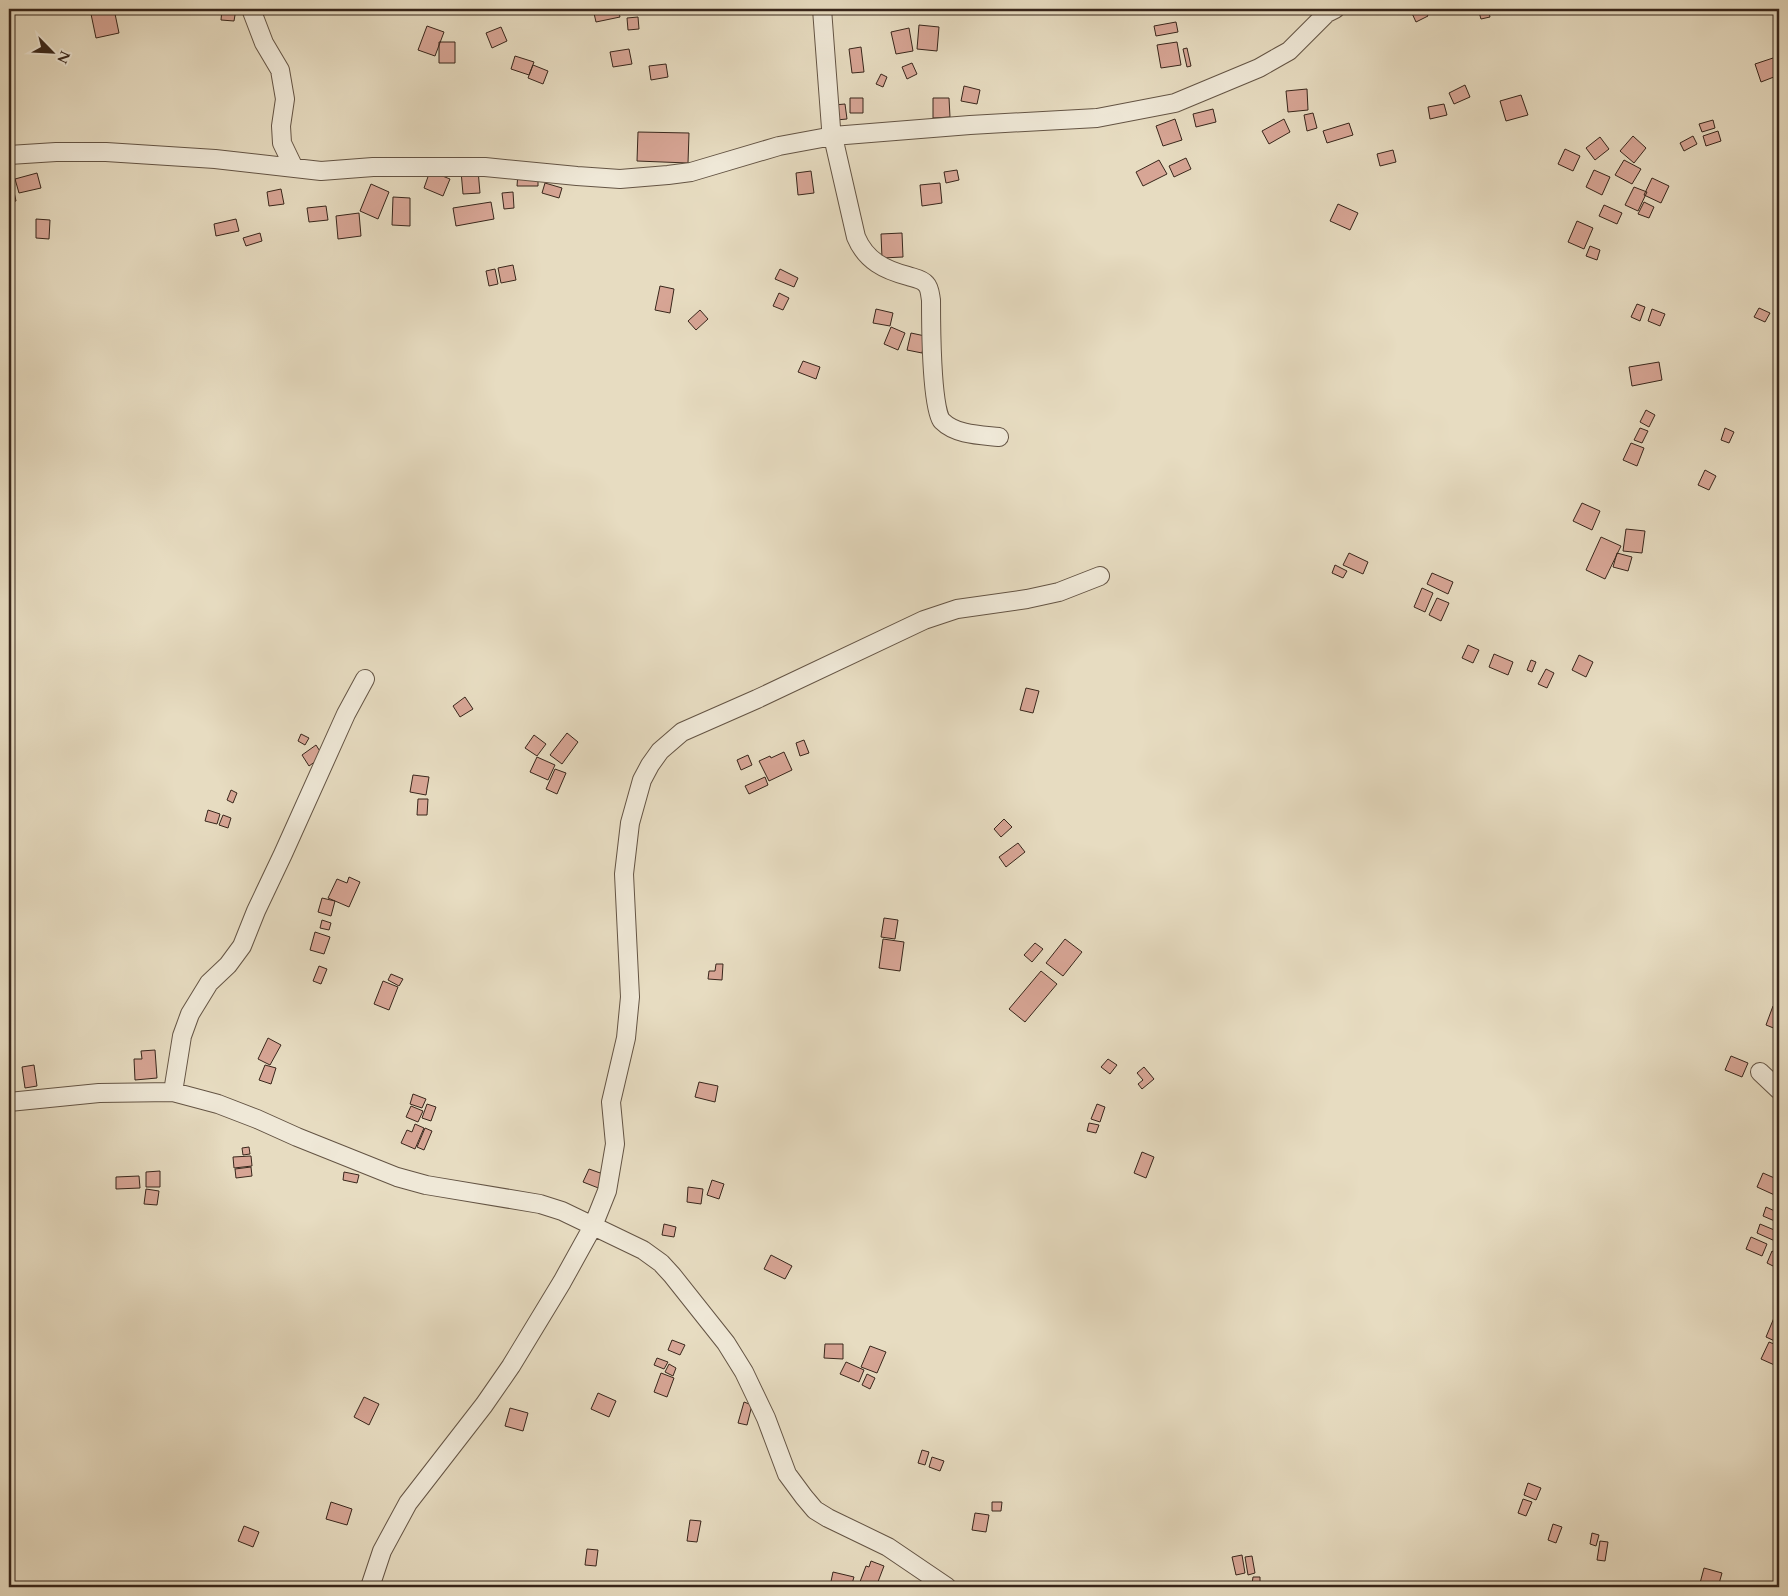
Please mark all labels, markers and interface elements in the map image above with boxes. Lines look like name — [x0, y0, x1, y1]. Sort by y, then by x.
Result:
north arrow — [28, 28, 78, 78]
text: N — [52, 48, 75, 67]

